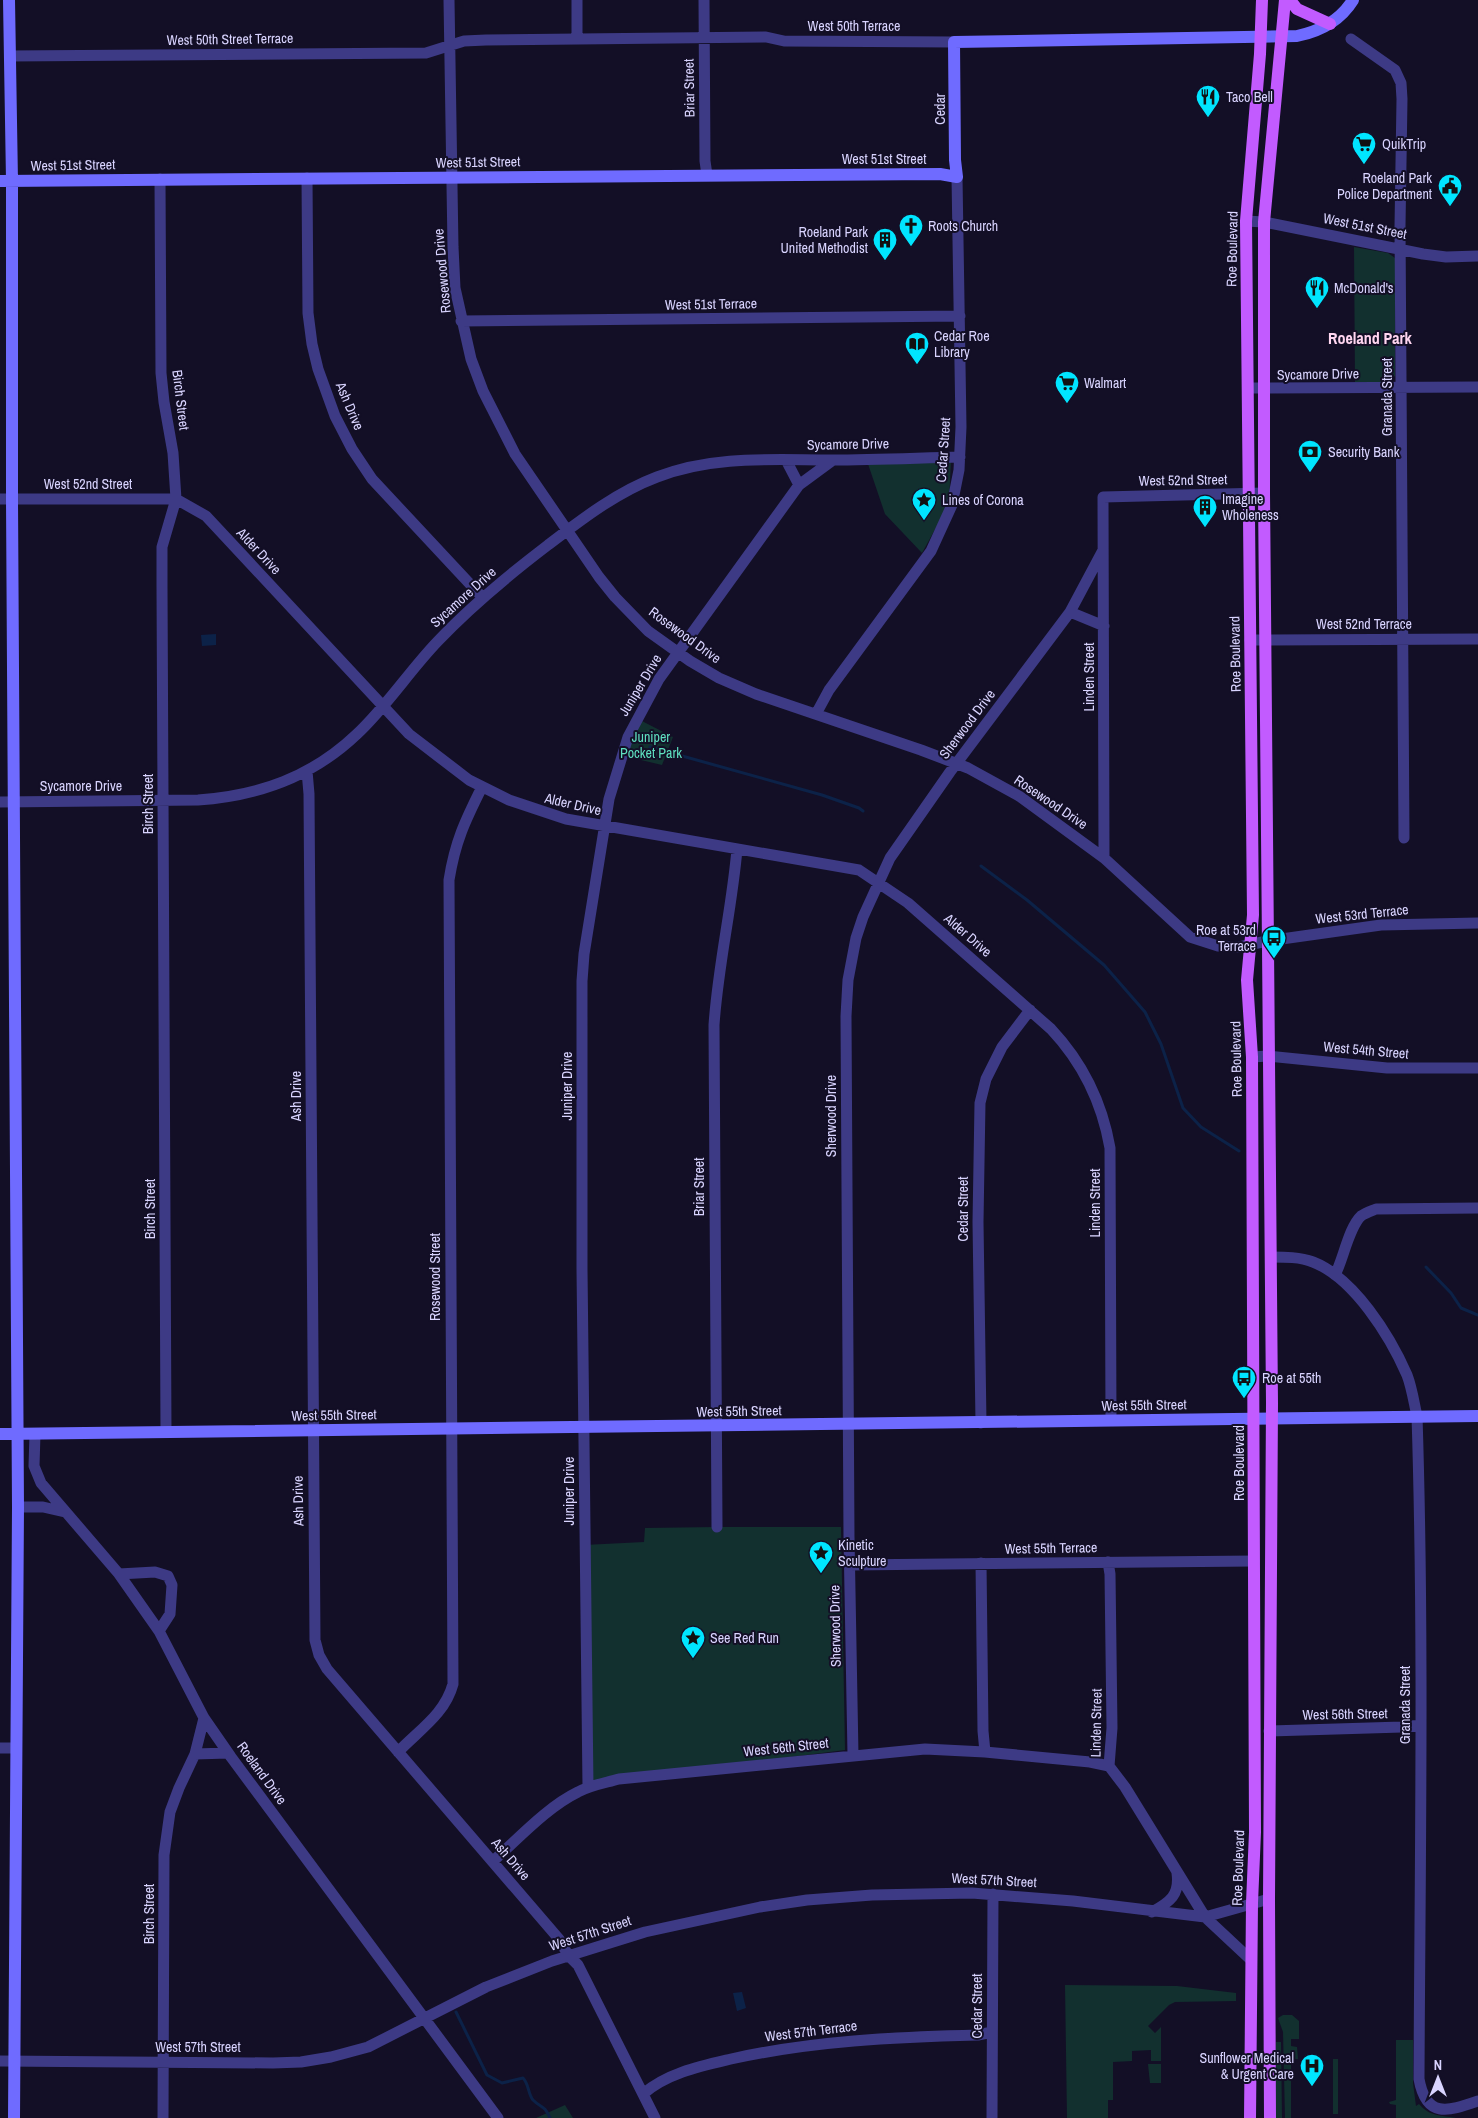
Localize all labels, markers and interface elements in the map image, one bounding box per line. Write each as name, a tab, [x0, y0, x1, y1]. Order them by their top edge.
street label: West 50th Terrace	[808, 17, 900, 35]
street label: West 50th Street Terrace	[167, 29, 293, 49]
street label: Briar Street	[679, 58, 699, 118]
restaurant icon: Taco Bell	[1195, 84, 1221, 118]
place label: Taco Bell	[1226, 88, 1273, 106]
street label: Cedar	[931, 93, 949, 125]
supermarket icon: QuikTrip	[1351, 131, 1377, 165]
place label: QuikTrip	[1382, 135, 1426, 153]
street label: West 51st Street	[842, 150, 926, 168]
street label: West 51st Street	[436, 152, 520, 172]
street label: West 51st Street	[31, 155, 115, 175]
place label: Roeland Park Police Department	[1337, 169, 1432, 203]
public building icon: Roeland Park Police Department	[1437, 173, 1463, 207]
street label: West 51st Street	[1322, 209, 1408, 243]
street label: Roe Boulevard	[1222, 211, 1242, 287]
church icon: Roots Church	[898, 213, 924, 247]
place label: Roots Church	[928, 217, 998, 235]
place label: Roeland Park United Methodist	[781, 223, 868, 257]
building icon: Roeland Park United Methodist	[872, 227, 898, 261]
street label: Rosewood Drive	[429, 228, 455, 314]
restaurant icon: McDonald's	[1304, 275, 1330, 309]
place label: McDonald's	[1334, 279, 1394, 297]
street label: West 51st Terrace	[665, 294, 757, 314]
place label: Cedar Roe Library	[934, 327, 990, 361]
district label: Roeland Park	[1328, 327, 1413, 349]
library icon: Cedar Roe Library	[904, 331, 930, 365]
street label: Granada Street	[1378, 358, 1396, 436]
street label: Sycamore Drive	[1277, 364, 1359, 384]
street label: Birch Street	[168, 369, 194, 431]
supermarket icon: Walmart	[1054, 370, 1080, 404]
place label: Walmart	[1084, 374, 1126, 392]
street label: Ash Drive	[331, 378, 368, 433]
street label: Cedar Street	[932, 417, 954, 483]
street label: Sycamore Drive	[807, 434, 889, 454]
bank icon: Security Bank	[1297, 439, 1323, 473]
place label: Security Bank	[1328, 443, 1400, 461]
street label: West 52nd Street	[1139, 470, 1227, 490]
street label: West 52nd Street	[44, 475, 132, 493]
place icon: Lines of Corona	[911, 487, 937, 521]
place label: Imagine Wholeness	[1222, 490, 1279, 524]
place label: Lines of Corona	[942, 491, 1024, 509]
building icon: Imagine Wholeness	[1192, 494, 1218, 528]
street label: Alder Drive	[232, 523, 285, 578]
street label: Sycamore Drive	[426, 563, 500, 631]
street label: Rosewood Drive	[645, 603, 725, 667]
street label: West 52nd Terrace	[1316, 615, 1412, 633]
street label: Roe Boulevard	[1225, 616, 1245, 692]
street label: Linden Street	[1080, 643, 1098, 711]
street label: Juniper Drive	[615, 651, 665, 719]
street label: Sherwood Drive	[935, 686, 999, 762]
park label: Juniper Pocket Park	[620, 728, 682, 762]
street label: Rosewood Drive	[1011, 771, 1091, 833]
street label: Birch Street	[139, 774, 157, 834]
street label: Sycamore Drive	[40, 777, 122, 795]
street label: Alder Drive	[542, 789, 603, 819]
street label: West 53rd Terrace	[1315, 900, 1409, 928]
street label: Alder Drive	[940, 909, 996, 961]
place label: Roe at 53rd Terrace	[1196, 921, 1256, 955]
bus stop icon: Roe at 53rd Terrace	[1261, 925, 1287, 959]
street label: Roe Boulevard	[1226, 1021, 1246, 1097]
street label: West 54th Street	[1323, 1037, 1409, 1063]
street label: Juniper Drive	[558, 1052, 576, 1120]
street label: Ash Drive	[287, 1071, 305, 1122]
street label: Sherwood Drive	[822, 1075, 840, 1157]
street label: Briar Street	[690, 1158, 708, 1216]
street label: Linden Street	[1086, 1169, 1104, 1237]
street label: Cedar Street	[954, 1176, 972, 1242]
street label: Birch Street	[141, 1179, 159, 1239]
street label: Rosewood Street	[426, 1233, 444, 1321]
bus stop icon: Roe at 55th	[1231, 1365, 1257, 1399]
place label: Roe at 55th	[1262, 1369, 1321, 1387]
street label: West 55th Street	[1101, 1395, 1187, 1415]
street label: West 55th Street	[696, 1401, 782, 1421]
street label: West 55th Street	[291, 1405, 377, 1425]
street label: Roe Boulevard	[1230, 1425, 1248, 1501]
street label: Juniper Drive	[560, 1457, 578, 1525]
street label: Ash Drive	[289, 1476, 307, 1527]
place label: Kinetic Sculpture	[838, 1536, 887, 1570]
street label: West 55th Terrace	[1004, 1538, 1098, 1558]
place icon: Kinetic Sculpture	[808, 1540, 834, 1574]
street label: Sherwood Drive	[825, 1585, 845, 1667]
place icon: See Red Run	[680, 1625, 706, 1659]
place label: See Red Run	[710, 1629, 779, 1647]
street label: Granada Street	[1396, 1666, 1414, 1744]
street label: Linden Street	[1086, 1688, 1106, 1758]
street label: West 56th Street	[1302, 1704, 1388, 1724]
street label: West 56th Street	[743, 1734, 829, 1760]
street label: Roeland Drive	[233, 1738, 291, 1808]
street label: Roe Boulevard	[1228, 1830, 1248, 1906]
street label: Ash Drive	[487, 1833, 534, 1884]
street label: West 57th Street	[951, 1869, 1037, 1891]
street label: Birch Street	[140, 1884, 158, 1944]
street label: West 57th Street	[547, 1911, 633, 1955]
street label: Cedar Street	[968, 1973, 986, 2039]
street label: West 57th Terrace	[764, 2016, 858, 2046]
street label: West 57th Street	[155, 2038, 241, 2056]
place label: Sunflower Medical & Urgent Care	[1200, 2049, 1294, 2083]
hospital icon: Sunflower Medical & Urgent Care	[1299, 2053, 1325, 2087]
north arrow	[1413, 2053, 1463, 2103]
text: N	[1434, 2056, 1442, 2074]

